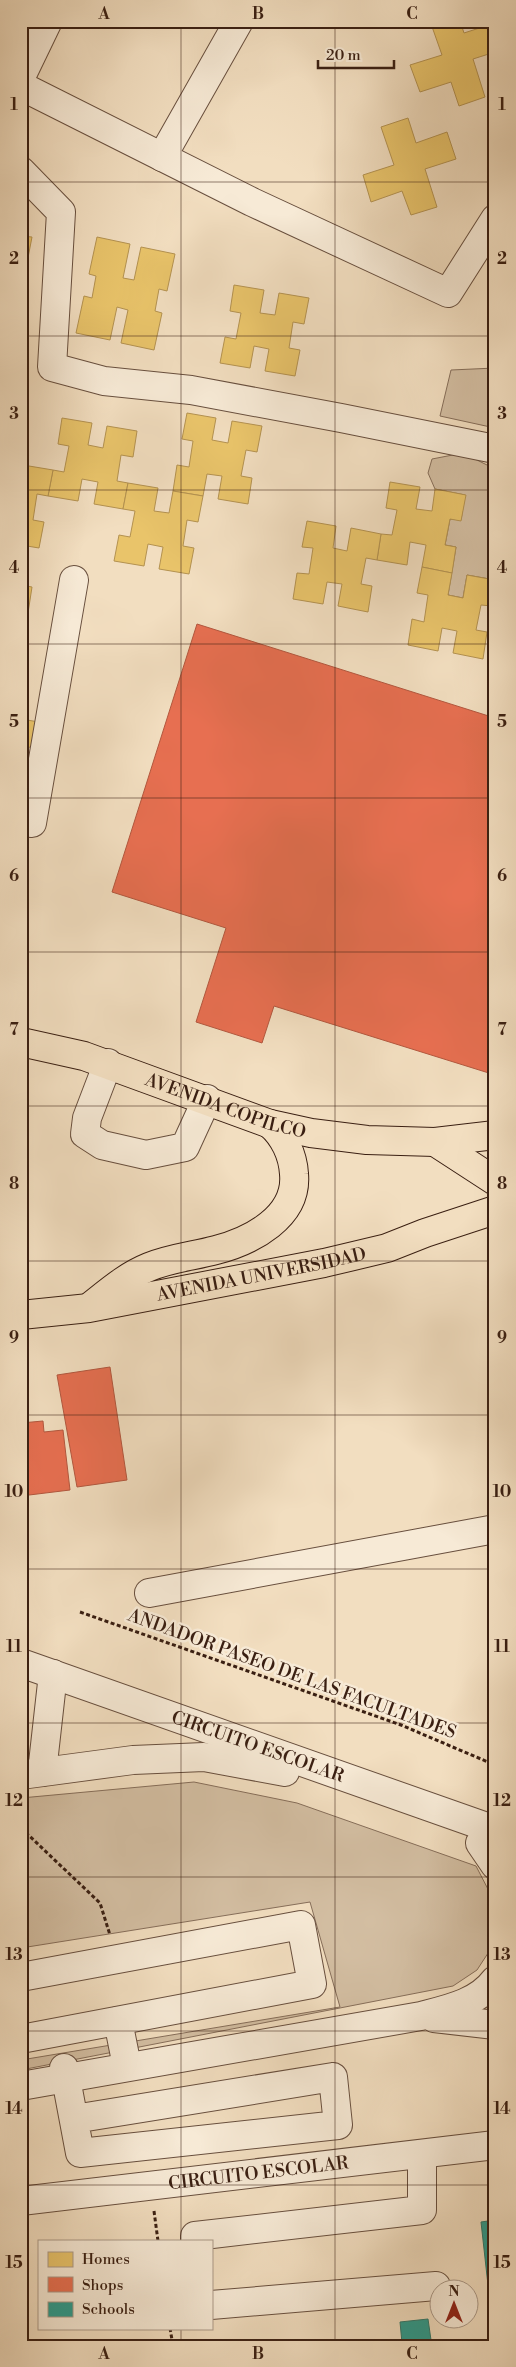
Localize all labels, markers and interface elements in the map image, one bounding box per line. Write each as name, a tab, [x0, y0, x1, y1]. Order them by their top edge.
text: A	[97, 4, 110, 24]
text: B	[252, 4, 264, 24]
text: C	[406, 4, 418, 24]
scale bar	[318, 38, 395, 70]
text: 20 m	[326, 46, 361, 65]
text: 1	[10, 95, 18, 115]
text: 1	[498, 95, 506, 115]
text: 2	[9, 249, 19, 269]
text: 2	[497, 249, 507, 269]
text: 3	[9, 404, 19, 424]
text: 3	[497, 404, 507, 424]
text: 4	[9, 558, 20, 578]
text: 4	[497, 558, 508, 578]
text: 5	[9, 712, 19, 732]
text: 5	[497, 712, 507, 732]
text: 6	[9, 866, 19, 886]
text: 6	[497, 866, 507, 886]
text: 7	[9, 1020, 19, 1040]
text: 7	[497, 1020, 507, 1040]
street label: AVENIDA COPILCO	[141, 1068, 308, 1143]
text: 8	[9, 1174, 19, 1194]
text: 8	[497, 1174, 507, 1194]
street label: AVENIDA UNIVERSIDAD	[154, 1242, 368, 1306]
text: 9	[9, 1328, 19, 1348]
text: 9	[497, 1328, 507, 1348]
text: 10	[5, 1482, 23, 1502]
text: 10	[493, 1482, 511, 1502]
street label: ANDADOR PASEO DE LAS FACULTADES	[124, 1603, 459, 1744]
text: 11	[6, 1637, 22, 1657]
text: 11	[494, 1637, 510, 1657]
street label: CIRCUITO ESCOLAR	[168, 1705, 347, 1788]
text: 12	[5, 1791, 23, 1811]
text: 12	[493, 1791, 511, 1811]
text: 13	[5, 1945, 23, 1965]
text: 13	[493, 1945, 511, 1965]
text: 14	[5, 2099, 23, 2119]
text: 14	[493, 2099, 511, 2119]
street label: CIRCUITO ESCOLAR	[167, 2151, 350, 2195]
legend	[38, 2240, 212, 2330]
text: Homes	[82, 2250, 130, 2269]
text: 15	[5, 2253, 23, 2273]
text: 15	[493, 2253, 511, 2273]
text: Shops	[82, 2276, 123, 2295]
north arrow	[428, 2280, 478, 2330]
text: N	[448, 2283, 460, 2301]
text: Schools	[82, 2300, 135, 2319]
text: A	[97, 2344, 110, 2364]
text: B	[252, 2344, 264, 2364]
text: C	[406, 2344, 418, 2364]

